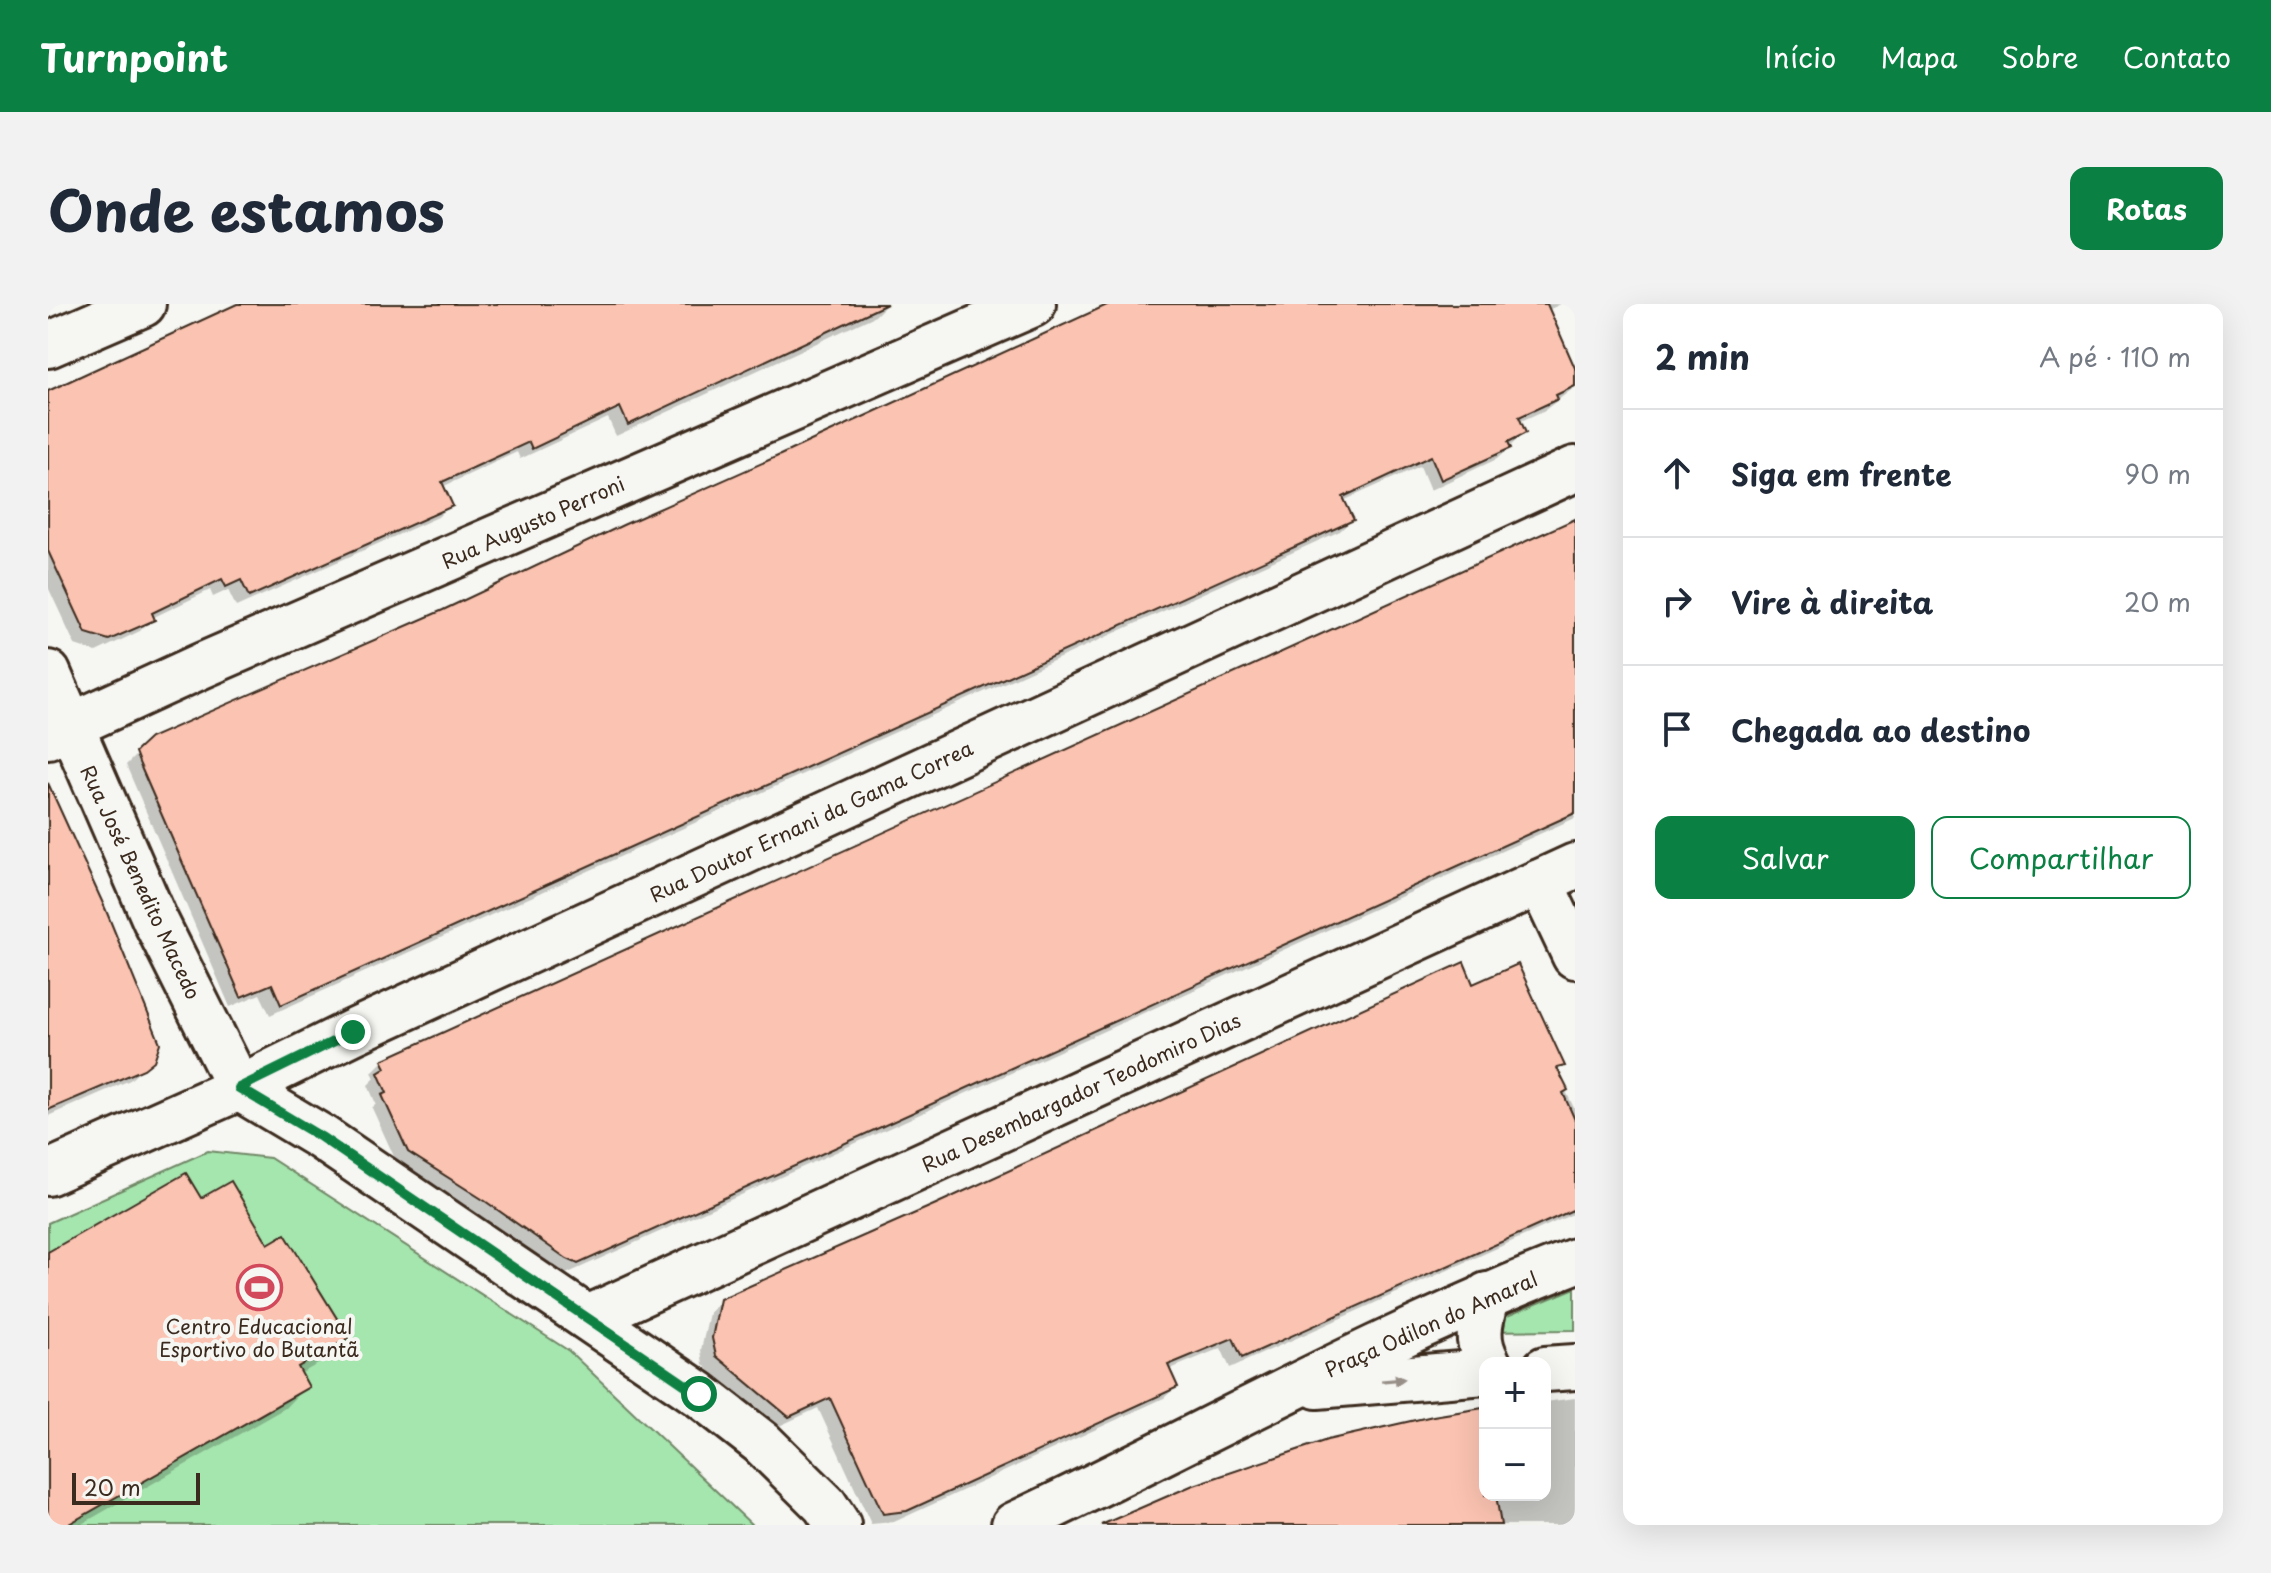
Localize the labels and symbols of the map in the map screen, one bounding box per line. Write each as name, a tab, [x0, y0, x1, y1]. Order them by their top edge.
street label: Rua Augusto Perroni	[437, 468, 629, 576]
street label: Rua Doutor Ernani da Gama Correa	[644, 733, 978, 909]
street label: Rua José Benedito Macedo	[73, 760, 209, 1004]
street label: Rua Desembargador Teodomiro Dias	[917, 1005, 1245, 1179]
route end	[335, 1014, 371, 1050]
sports icon: Centro Educacional Esportivo do Butantã	[235, 1263, 283, 1311]
street label: Praça Odilon do Amaral	[1320, 1263, 1542, 1385]
place label: Centro Educacional Esportivo do Butantã	[159, 1311, 359, 1364]
one-way arrow	[1381, 1373, 1406, 1386]
route start	[681, 1376, 717, 1412]
scale bar	[72, 1469, 200, 1505]

